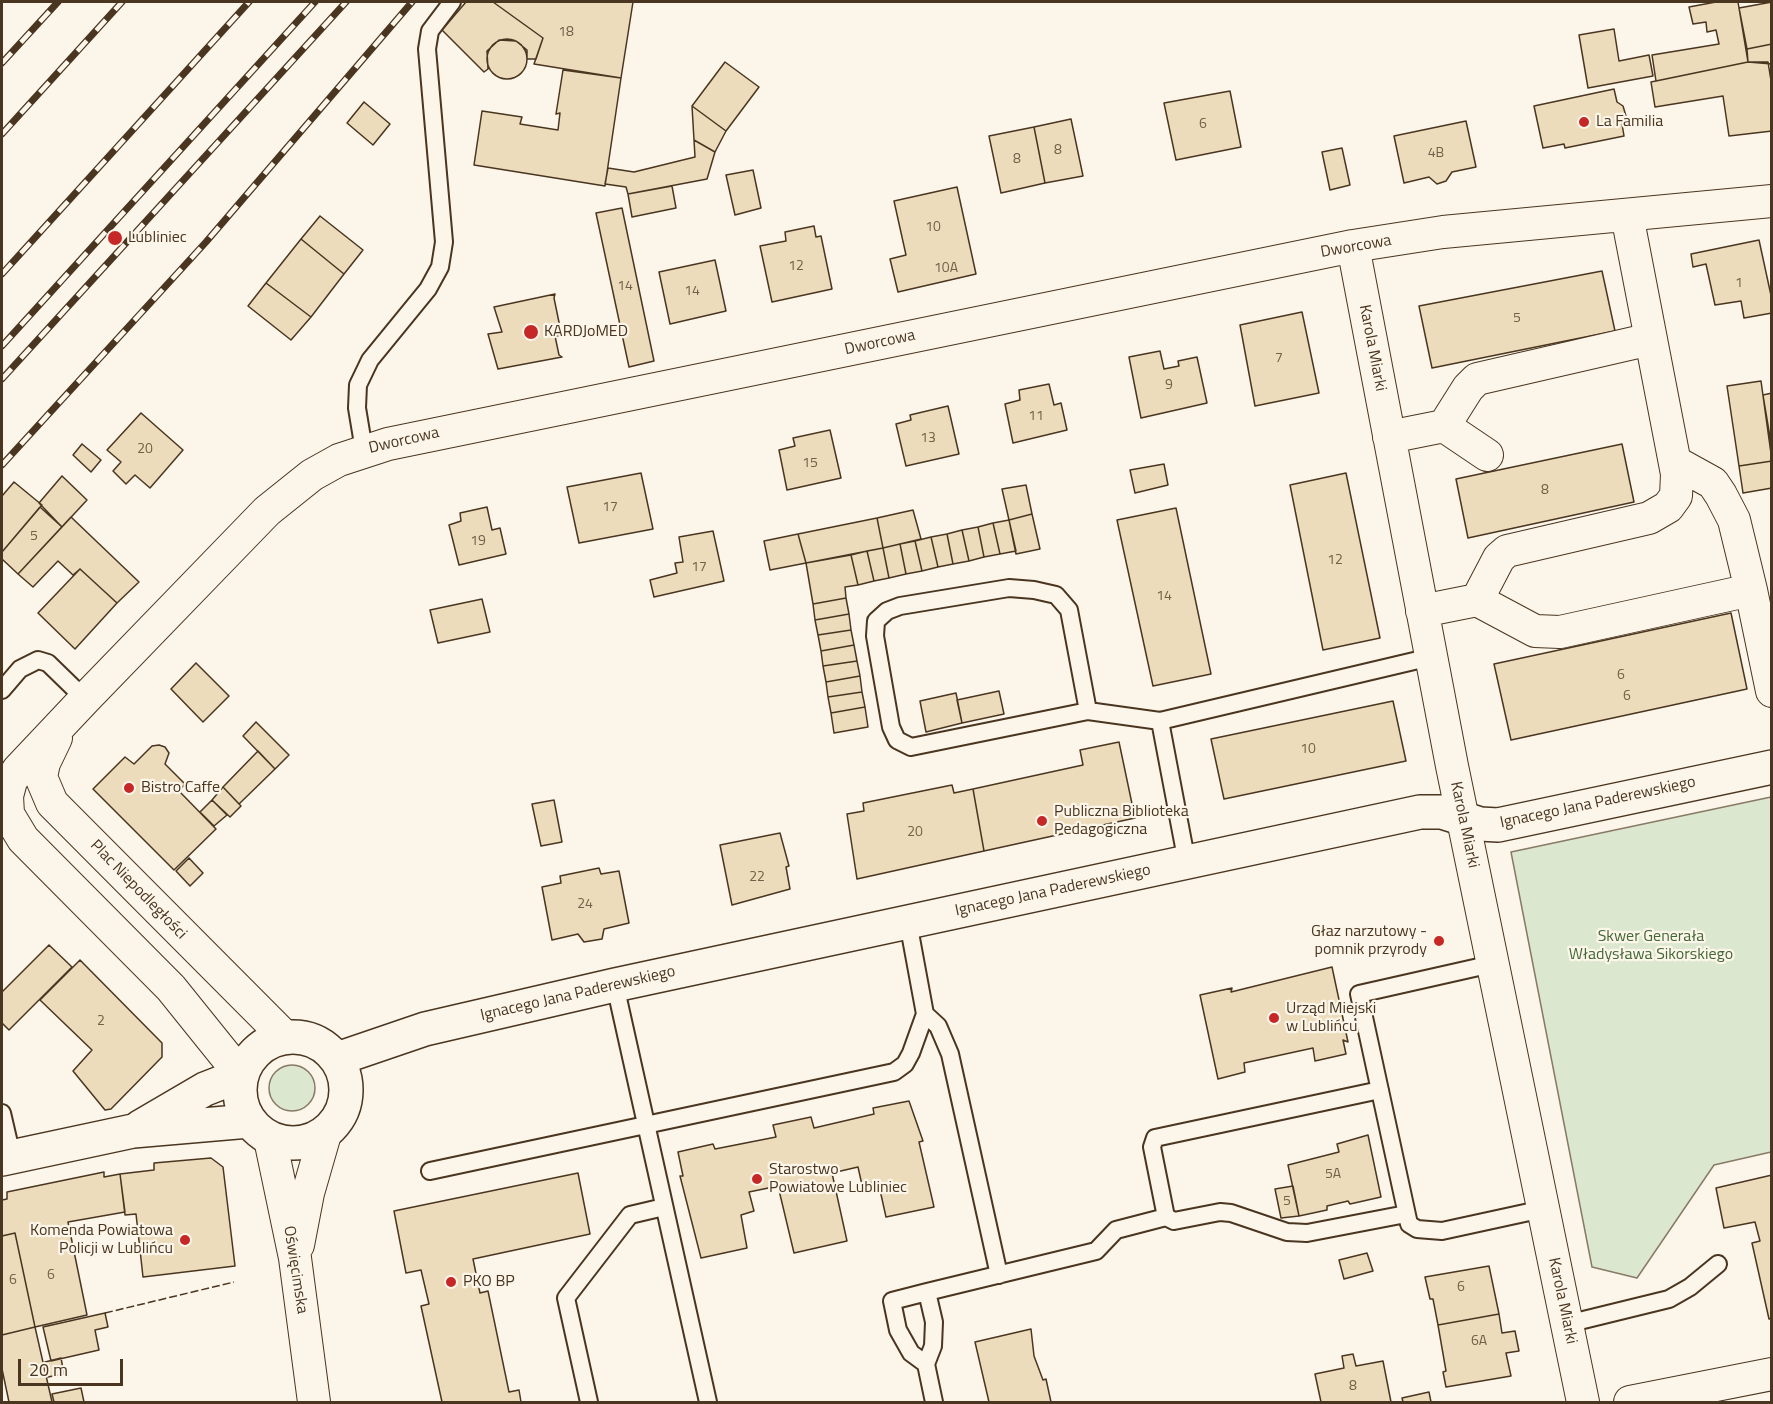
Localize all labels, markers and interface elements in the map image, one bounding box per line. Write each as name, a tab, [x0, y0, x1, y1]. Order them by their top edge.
house number: 18	[558, 25, 574, 41]
place label: La Familia	[1596, 112, 1663, 132]
marker: La Familia	[1577, 115, 1591, 129]
house number: 6	[1199, 117, 1207, 133]
house number: 8	[1054, 143, 1062, 159]
house number: 4B	[1428, 146, 1444, 162]
house number: 8	[1013, 152, 1021, 168]
house number: 10	[925, 220, 941, 236]
place label: Lubliniec	[128, 228, 187, 248]
marker: Lubliniec	[106, 229, 124, 247]
street label: Dworcowa	[1319, 231, 1393, 263]
house number: 12	[788, 259, 804, 275]
house number: 10A	[934, 261, 958, 277]
house number: 1	[1735, 276, 1743, 292]
house number: 14	[617, 279, 633, 295]
house number: 14	[684, 284, 700, 300]
street label: Karola Miarki	[1354, 303, 1390, 393]
house number: 5	[1513, 311, 1521, 327]
place label: KARDJoMED	[544, 322, 628, 342]
marker: KARDJoMED	[522, 323, 540, 341]
street label: Dworcowa	[843, 326, 917, 360]
house number: 7	[1275, 351, 1283, 367]
house number: 9	[1165, 378, 1173, 394]
house number: 11	[1028, 409, 1044, 425]
street label: Dworcowa	[367, 424, 441, 458]
house number: 13	[920, 431, 936, 447]
house number: 20	[137, 442, 153, 458]
house number: 15	[802, 456, 818, 472]
house number: 8	[1541, 483, 1549, 499]
house number: 17	[602, 500, 618, 516]
house number: 5	[30, 529, 38, 545]
house number: 19	[470, 534, 486, 550]
house number: 12	[1327, 553, 1343, 569]
house number: 17	[691, 560, 707, 576]
house number: 14	[1156, 589, 1172, 605]
house number: 6	[1617, 668, 1625, 684]
house number: 6	[1623, 689, 1631, 705]
house number: 10	[1300, 742, 1316, 758]
street label: Ignacego Jana Paderewskiego	[1499, 773, 1697, 833]
place label: Bistro Caffe	[141, 778, 220, 798]
street label: Karola Miarki	[1445, 780, 1483, 870]
marker: Bistro Caffe	[122, 781, 136, 795]
place label: Publiczna Biblioteka Pedagogiczna	[1054, 802, 1189, 840]
marker: Publiczna Biblioteka Pedagogiczna	[1035, 814, 1049, 828]
house number: 20	[907, 825, 923, 841]
street label: Plac Niepodległości	[86, 836, 190, 944]
street label: Ignacego Jana Paderewskiego	[954, 861, 1152, 921]
house number: 22	[749, 870, 765, 886]
house number: 24	[577, 897, 593, 913]
place label: Głaz narzutowy - pomnik przyrody	[1311, 922, 1427, 960]
park label: Skwer Generała Władysława Sikorskiego	[1569, 927, 1733, 965]
marker: Głaz narzutowy - pomnik przyrody	[1432, 934, 1446, 948]
street label: Ignacego Jana Paderewskiego	[479, 962, 677, 1026]
place label: Urząd Miejski w Lublińcu	[1286, 999, 1376, 1037]
marker: Urząd Miejski w Lublińcu	[1267, 1011, 1281, 1025]
house number: 2	[97, 1014, 105, 1030]
place label: Starostwo Powiatowe Lubliniec	[769, 1160, 907, 1198]
house number: 5A	[1325, 1167, 1341, 1183]
marker: Starostwo Powiatowe Lubliniec	[750, 1172, 764, 1186]
house number: 5	[1283, 1194, 1291, 1210]
place label: Komenda Powiatowa Policji w Lublińcu	[30, 1221, 173, 1259]
street label: Oświęcimska	[279, 1225, 311, 1315]
marker: Komenda Powiatowa Policji w Lublińcu	[178, 1233, 192, 1247]
street label: Karola Miarki	[1543, 1256, 1581, 1346]
house number: 6	[47, 1268, 55, 1284]
place label: PKO BP	[463, 1272, 515, 1292]
house number: 6	[9, 1273, 17, 1289]
marker: PKO BP	[444, 1275, 458, 1289]
house number: 6	[1457, 1280, 1465, 1296]
house number: 6A	[1471, 1334, 1487, 1350]
scale bar	[21, 1347, 126, 1385]
text: 20 m	[29, 1356, 68, 1383]
house number: 8	[1349, 1379, 1357, 1395]

